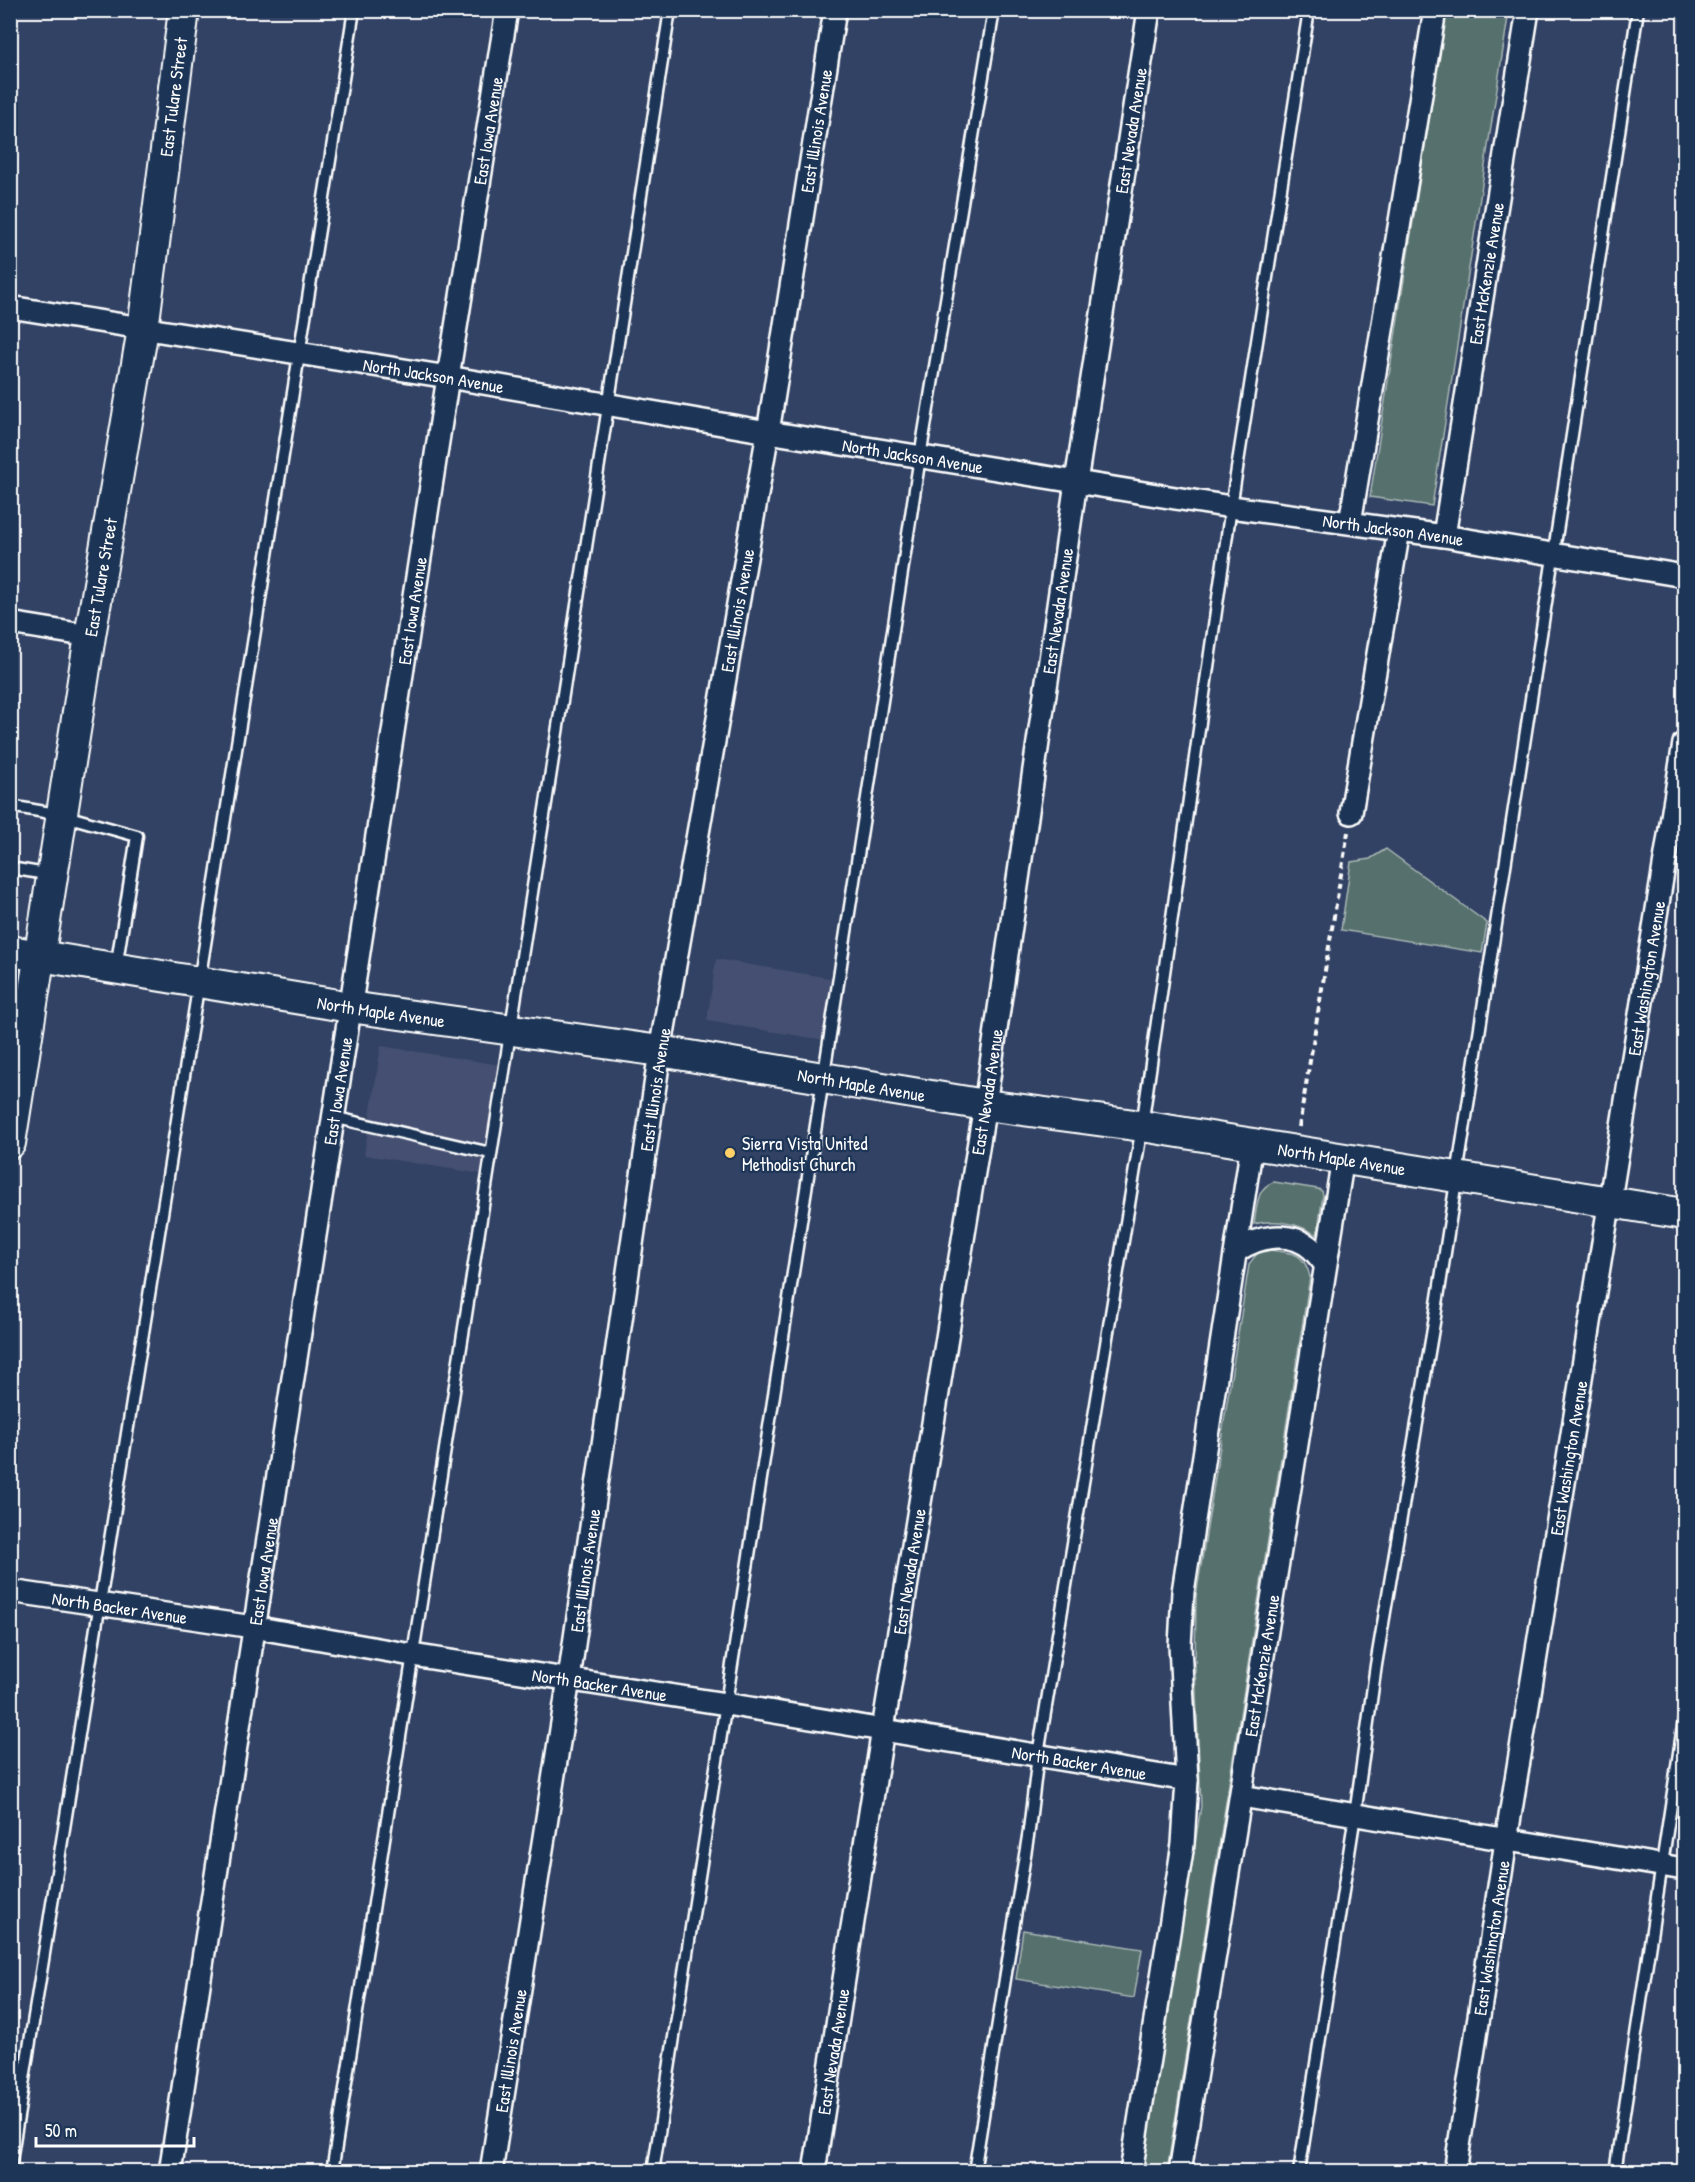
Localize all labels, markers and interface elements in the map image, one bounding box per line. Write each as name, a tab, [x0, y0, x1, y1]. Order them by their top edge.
street label: East Tulare Street	[153, 35, 193, 158]
street label: East Nevada Avenue	[1108, 66, 1152, 195]
street label: East Illinois Avenue	[794, 67, 838, 194]
street label: East Iowa Avenue	[467, 75, 509, 186]
street label: East McKenzie Avenue	[1462, 200, 1510, 346]
street label: North Jackson Avenue	[362, 351, 506, 399]
street label: North Jackson Avenue	[841, 432, 985, 479]
street label: North Jackson Avenue	[1321, 507, 1466, 552]
street label: East Tulare Street	[78, 515, 123, 638]
street label: East Nevada Avenue	[1036, 546, 1079, 676]
street label: East Illinois Avenue	[714, 547, 760, 674]
street label: East Iowa Avenue	[391, 555, 433, 666]
street label: East Washington Avenue	[1621, 899, 1671, 1057]
street label: North Maple Avenue	[315, 989, 447, 1033]
street label: East Illinois Avenue	[633, 1026, 676, 1153]
street label: East Nevada Avenue	[965, 1027, 1008, 1157]
street label: East Iowa Avenue	[317, 1035, 358, 1147]
street label: North Maple Avenue	[796, 1062, 927, 1107]
place label: Sierra Vista United Methodist Church	[742, 1131, 867, 1177]
street label: North Maple Avenue	[1276, 1136, 1408, 1181]
marker: Sierra Vista United Methodist Church	[723, 1146, 737, 1160]
street label: East Washington Avenue	[1543, 1379, 1593, 1537]
street label: East Illinois Avenue	[563, 1507, 606, 1634]
street label: East Nevada Avenue	[886, 1507, 931, 1636]
street label: East Iowa Avenue	[242, 1515, 284, 1627]
street label: North Backer Avenue	[51, 1585, 189, 1630]
street label: East McKenzie Avenue	[1238, 1593, 1285, 1738]
street label: North Backer Avenue	[530, 1661, 669, 1707]
street label: North Backer Avenue	[1010, 1739, 1149, 1786]
street label: East Washington Avenue	[1467, 1858, 1515, 2017]
street label: East Illinois Avenue	[488, 1987, 532, 2114]
street label: East Nevada Avenue	[811, 1987, 855, 2116]
scale bar	[36, 2110, 194, 2148]
text: 50 m	[45, 2118, 77, 2143]

